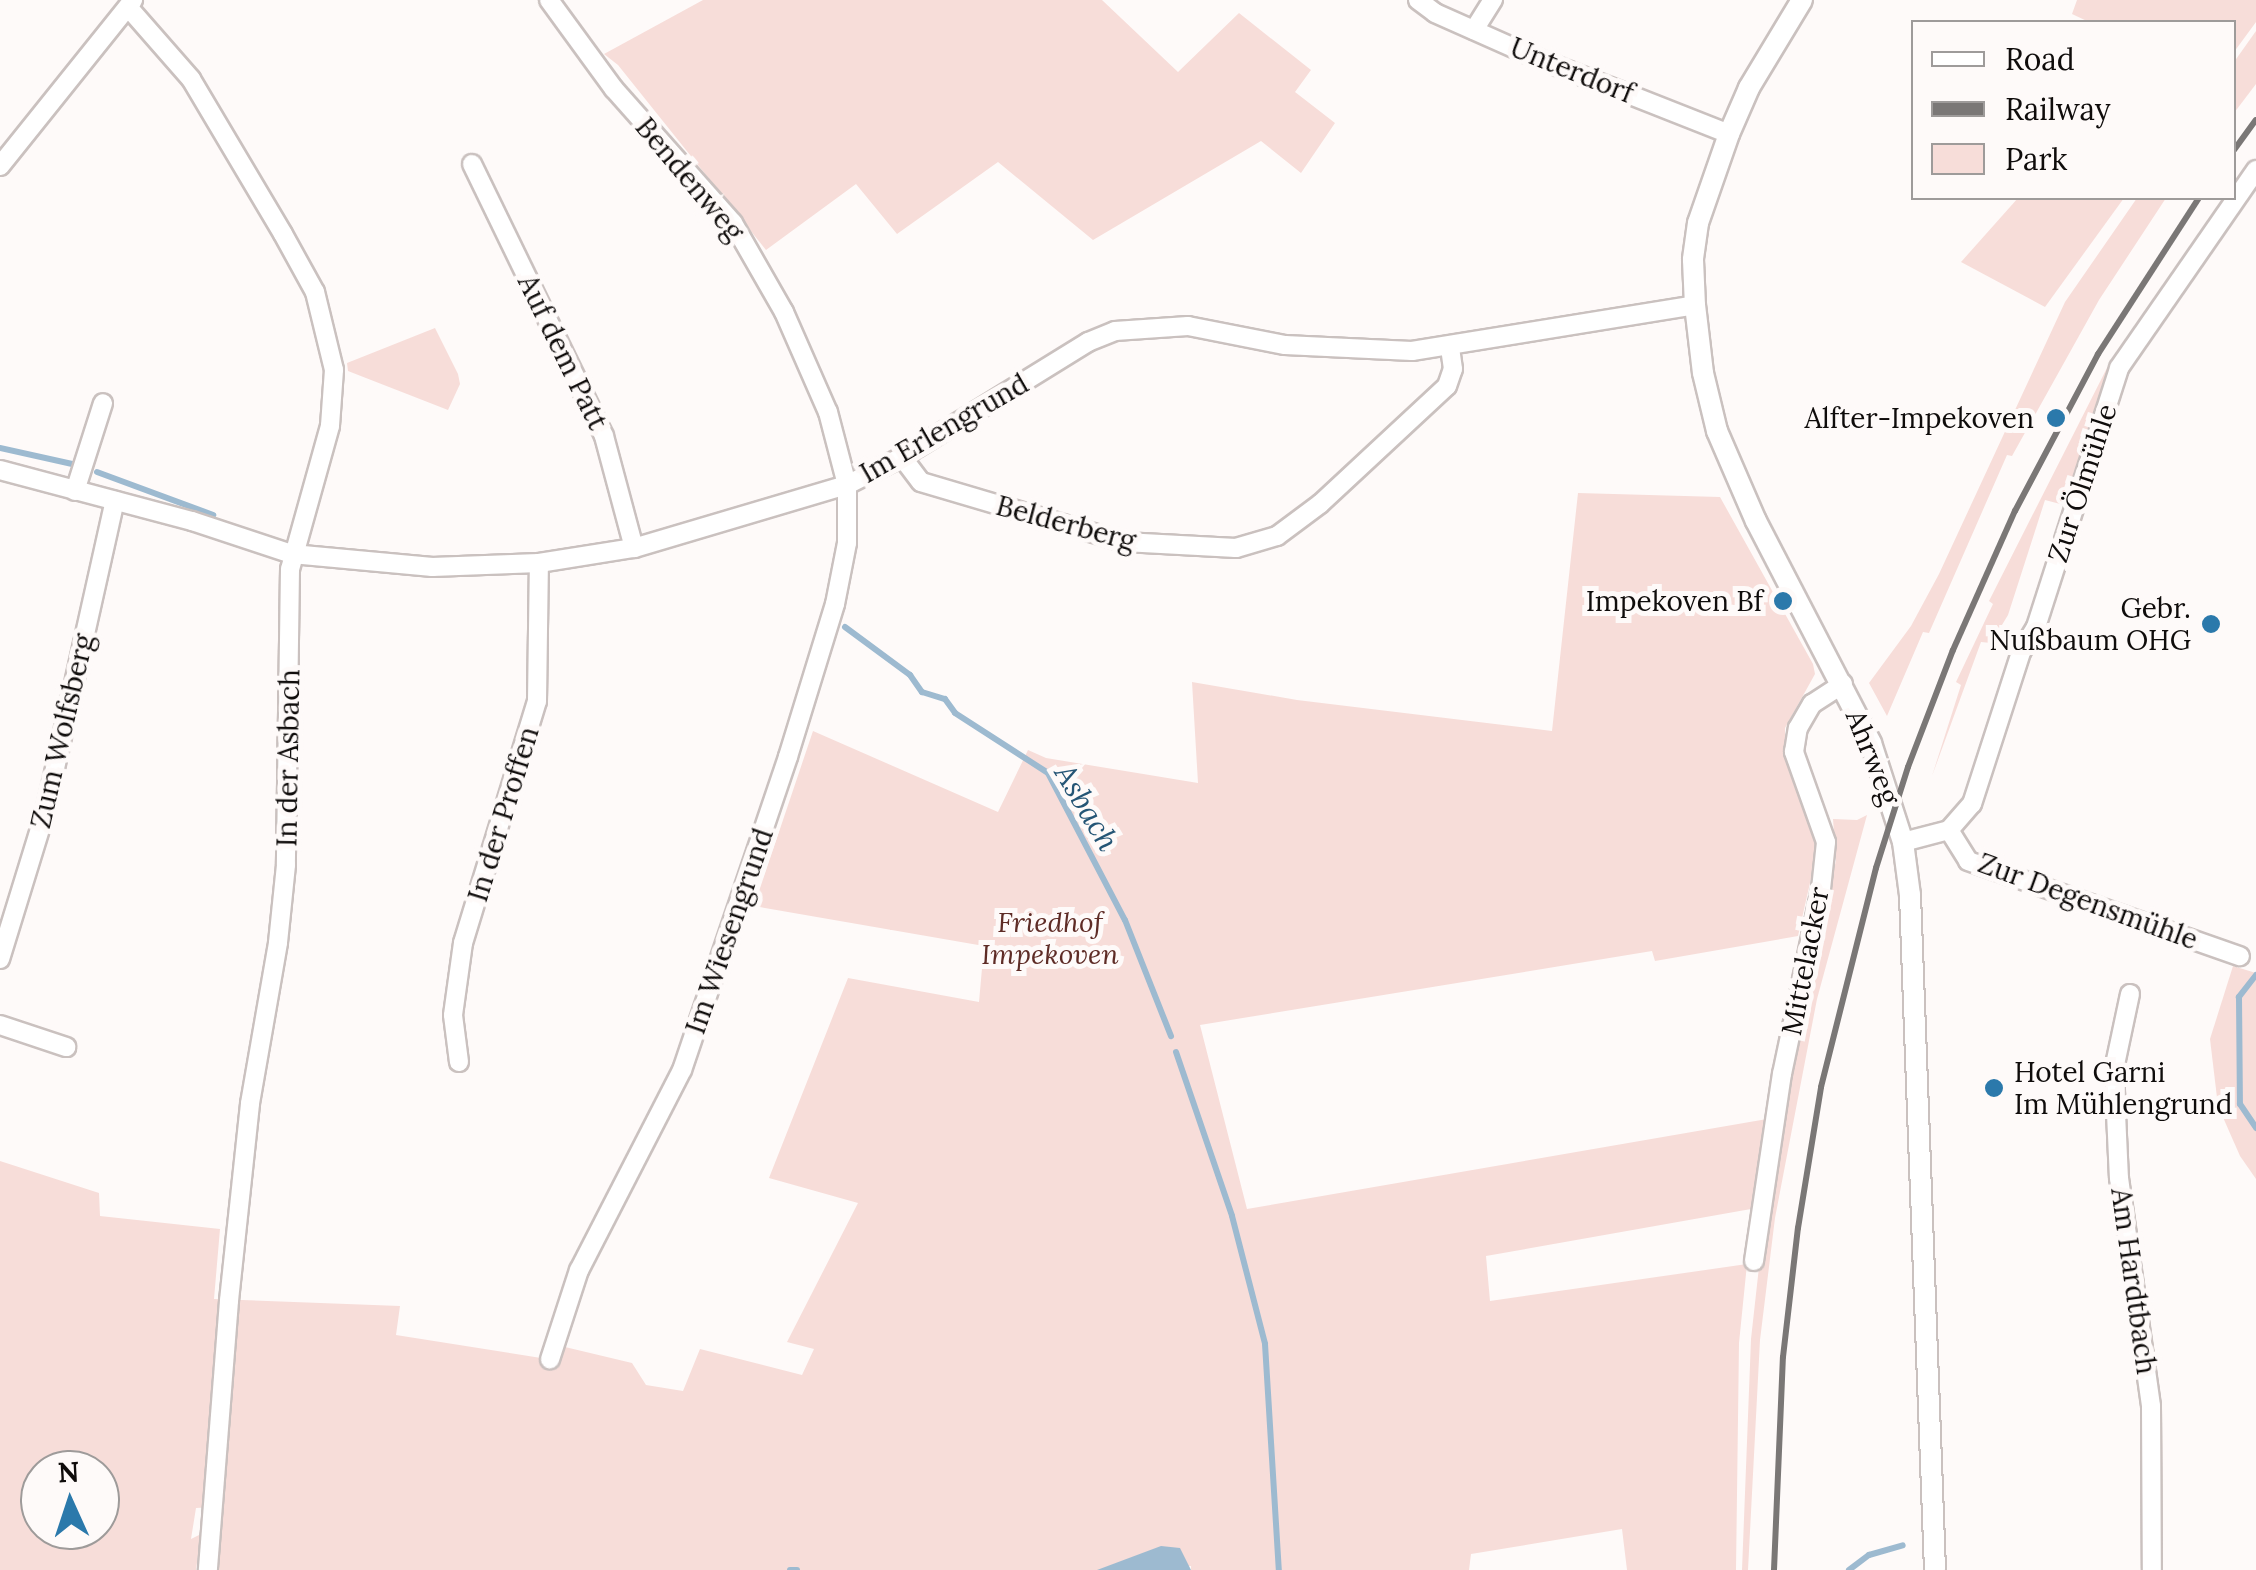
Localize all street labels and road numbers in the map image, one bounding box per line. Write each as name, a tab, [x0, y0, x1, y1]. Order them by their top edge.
street label: Unterdorf	[1505, 30, 1639, 110]
street label: Bendenweg	[629, 110, 751, 248]
street label: Auf dem Patt	[511, 269, 615, 435]
street label: Im Erlengrund	[854, 366, 1034, 490]
street label: Zur Ölmühle	[2041, 400, 2123, 566]
street label: Belderberg	[993, 488, 1139, 558]
street label: Zum Wolfsberg	[23, 631, 101, 831]
street label: In der Asbach	[270, 669, 306, 847]
street label: Ahrweg	[1839, 705, 1907, 809]
street label: In der Proffen	[460, 722, 546, 906]
street label: Im Wiesengrund	[678, 824, 780, 1038]
street label: Zur Degensmühle	[1974, 846, 2202, 956]
street label: Mittelacker	[1774, 884, 1836, 1038]
street label: Am Hardtbach	[2104, 1186, 2164, 1376]

